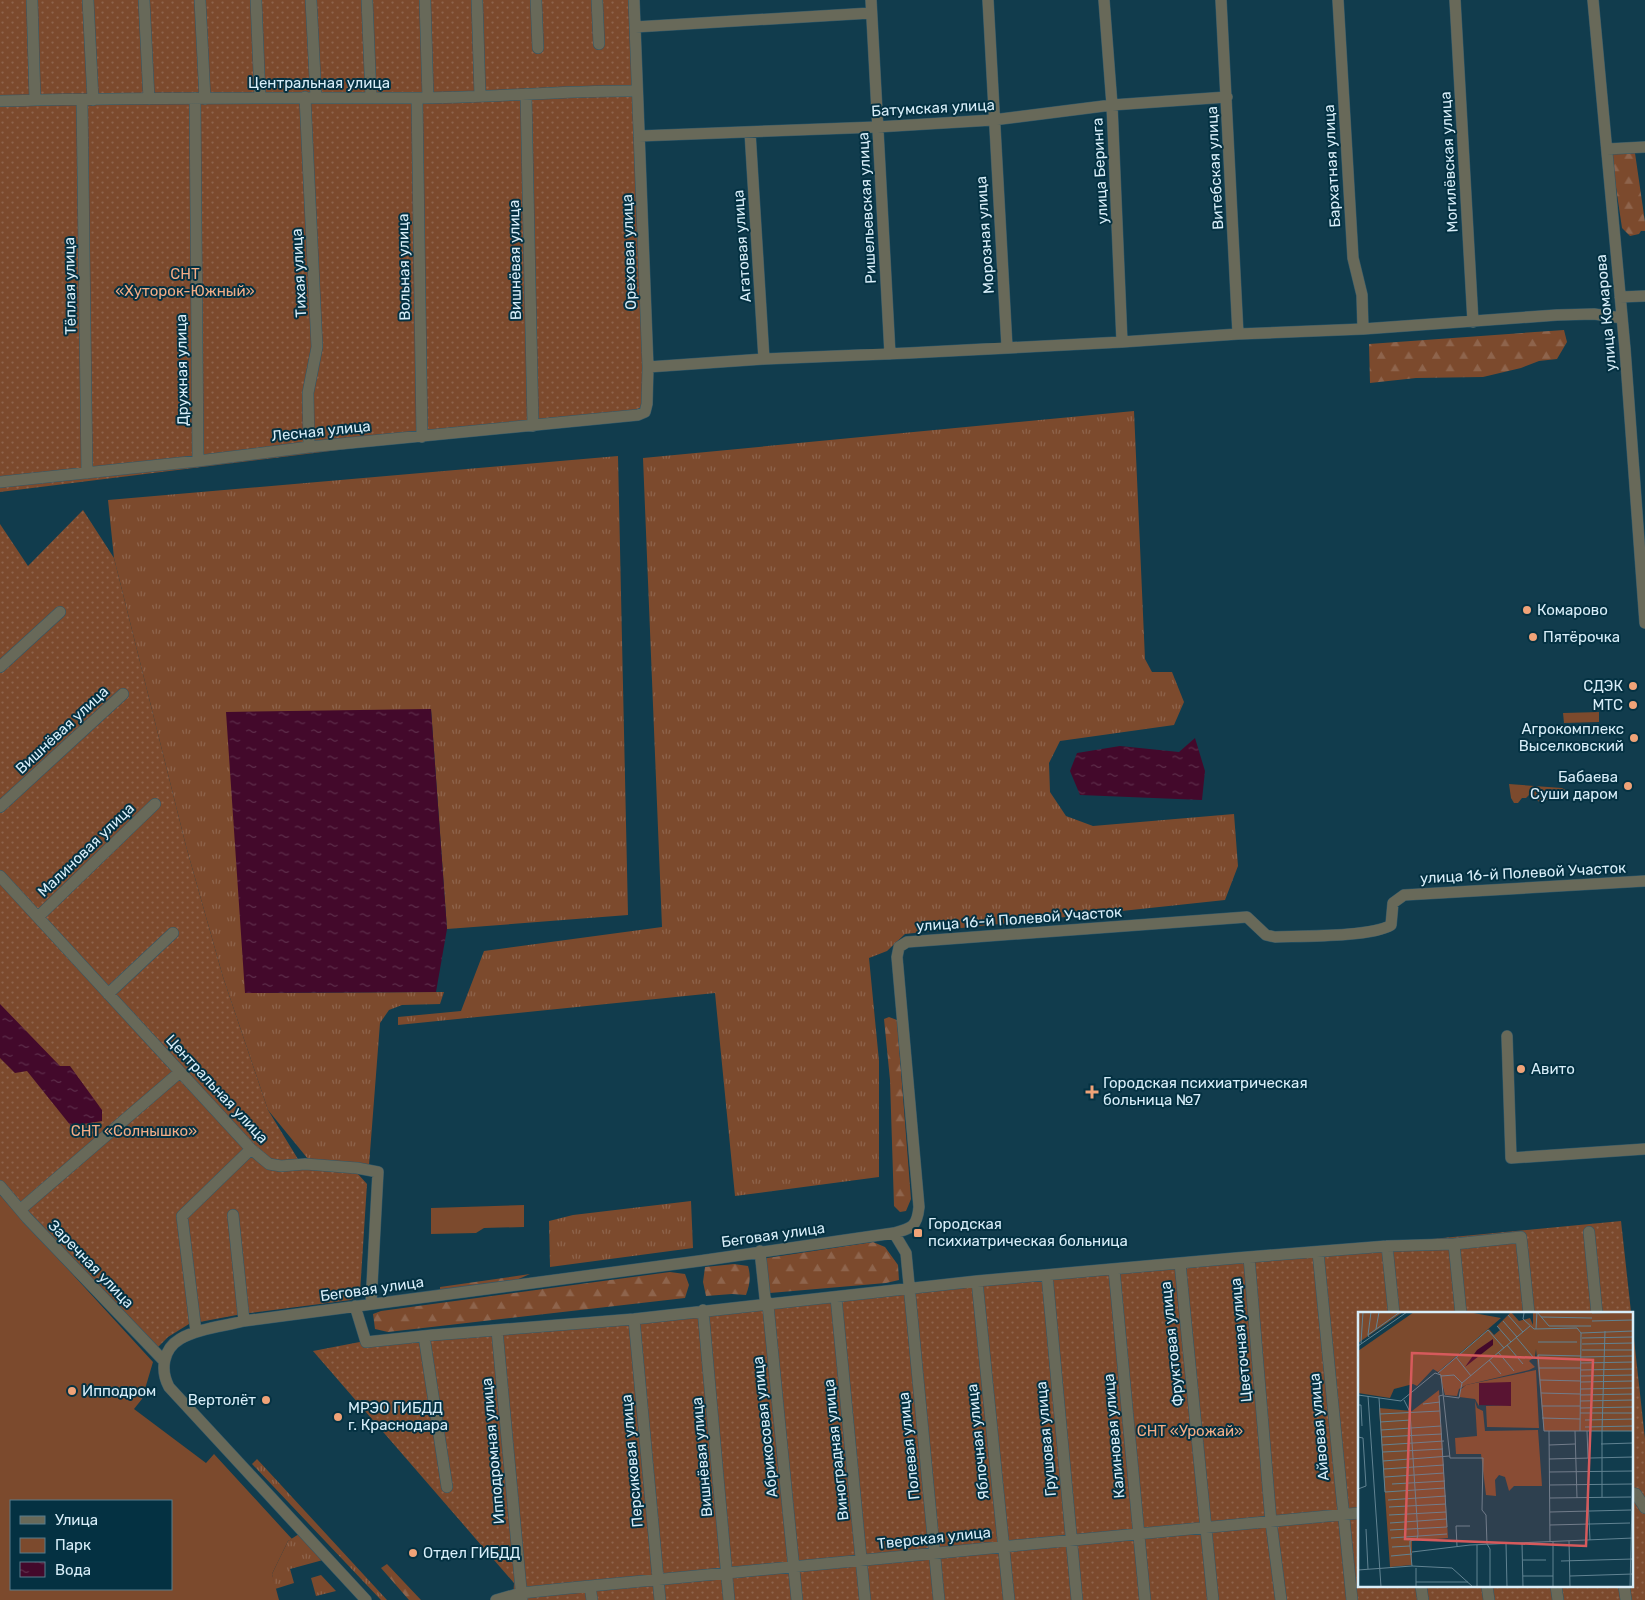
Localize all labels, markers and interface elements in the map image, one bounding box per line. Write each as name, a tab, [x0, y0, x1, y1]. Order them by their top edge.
street label: Центральная улица	[248, 74, 390, 92]
street label: Могилёвская улица	[1436, 91, 1462, 233]
street label: Батумская улица	[871, 96, 995, 120]
street label: Бархатная улица	[1320, 104, 1344, 228]
street label: Витебская улица	[1203, 106, 1227, 230]
street label: улица Беринга	[1088, 117, 1112, 225]
street label: Ришельевская улица	[854, 132, 880, 284]
street label: Морозная улица	[972, 175, 998, 295]
street label: Агатовая улица	[729, 189, 755, 303]
street label: Ореховая улица	[618, 194, 640, 310]
street label: Вишнёвая улица	[505, 200, 525, 320]
street label: Вольная улица	[394, 213, 414, 321]
street label: Тихая улица	[288, 228, 310, 318]
street label: Тёплая улица	[60, 237, 80, 335]
street label: улица Комарова	[1592, 254, 1620, 372]
park label: СНТ «Хуторок-Южный»	[115, 265, 255, 300]
street label: Дружная улица	[172, 314, 192, 426]
street label: Лесная улица	[270, 417, 372, 445]
place label: Комарово	[1537, 601, 1608, 619]
marker: Комарово	[1521, 604, 1533, 616]
place label: Пятёрочка	[1543, 628, 1620, 646]
marker: Пятёрочка	[1527, 631, 1539, 643]
place label: СДЭК	[1583, 677, 1623, 695]
marker: СДЭК	[1627, 680, 1639, 692]
street label: Вишнёвая улица	[12, 682, 112, 778]
place label: МТС	[1592, 696, 1623, 714]
marker: МТС	[1627, 699, 1639, 711]
place label: Агрокомплекс Выселковский	[1519, 720, 1624, 755]
marker: Агрокомплекс Выселковский	[1628, 732, 1640, 744]
place label: Бабаева Суши даром	[1530, 768, 1618, 803]
marker: Бабаева Суши даром	[1622, 780, 1634, 792]
street label: Малиновая улица	[34, 799, 138, 901]
street label: улица 16-й Полевой Участок	[1419, 859, 1627, 887]
street label: улица 16-й Полевой Участок	[915, 903, 1123, 935]
street label: Центральная улица	[162, 1031, 272, 1147]
place label: Авито	[1531, 1060, 1575, 1078]
marker: Авито	[1515, 1063, 1527, 1075]
place label: Городская психиатрическая больница №7	[1103, 1074, 1308, 1109]
marker: Городская психиатрическая больница №7	[1085, 1085, 1099, 1099]
park label: СНТ «Солнышко»	[71, 1122, 197, 1140]
place label: Городская психиатрическая больница	[928, 1215, 1128, 1250]
street label: Заречная улица	[44, 1216, 138, 1312]
street label: Беговая улица	[720, 1219, 826, 1251]
marker: Городская психиатрическая больница	[912, 1227, 924, 1239]
street label: Беговая улица	[319, 1273, 425, 1305]
street label: Цветочная улица	[1227, 1277, 1255, 1403]
street label: Фруктовая улица	[1156, 1281, 1188, 1407]
inset map	[1358, 1312, 1632, 1588]
street label: Абрикосовая улица	[749, 1356, 781, 1498]
street label: Айвовая улица	[1305, 1372, 1333, 1482]
street label: Калиновая улица	[1100, 1373, 1128, 1499]
street label: Ипподромная улица	[478, 1377, 508, 1525]
street label: Виноградная улица	[820, 1378, 852, 1522]
street label: Грушовая улица	[1032, 1381, 1060, 1497]
place label: Ипподром	[82, 1382, 156, 1400]
street label: Яблочная улица	[963, 1383, 993, 1501]
marker: Ипподром	[66, 1385, 78, 1397]
place label: Вертолёт	[188, 1391, 256, 1409]
street label: Полевая улица	[894, 1391, 924, 1501]
marker: Вертолёт	[260, 1394, 272, 1406]
street label: Персиковая улица	[617, 1394, 647, 1528]
street label: Вишнёвая улица	[688, 1396, 716, 1518]
place label: МРЭО ГИБДД г. Краснодара	[348, 1399, 448, 1434]
marker: МРЭО ГИБДД г. Краснодара	[332, 1411, 344, 1423]
park label: СНТ «Урожай»	[1137, 1422, 1243, 1440]
legend	[10, 1500, 172, 1590]
text: Улица	[55, 1511, 98, 1529]
street label: Тверская улица	[876, 1523, 992, 1553]
text: Парк	[55, 1536, 91, 1554]
place label: Отдел ГИБДД	[423, 1544, 521, 1562]
marker: Отдел ГИБДД	[407, 1547, 419, 1559]
text: Вода	[55, 1561, 91, 1579]

